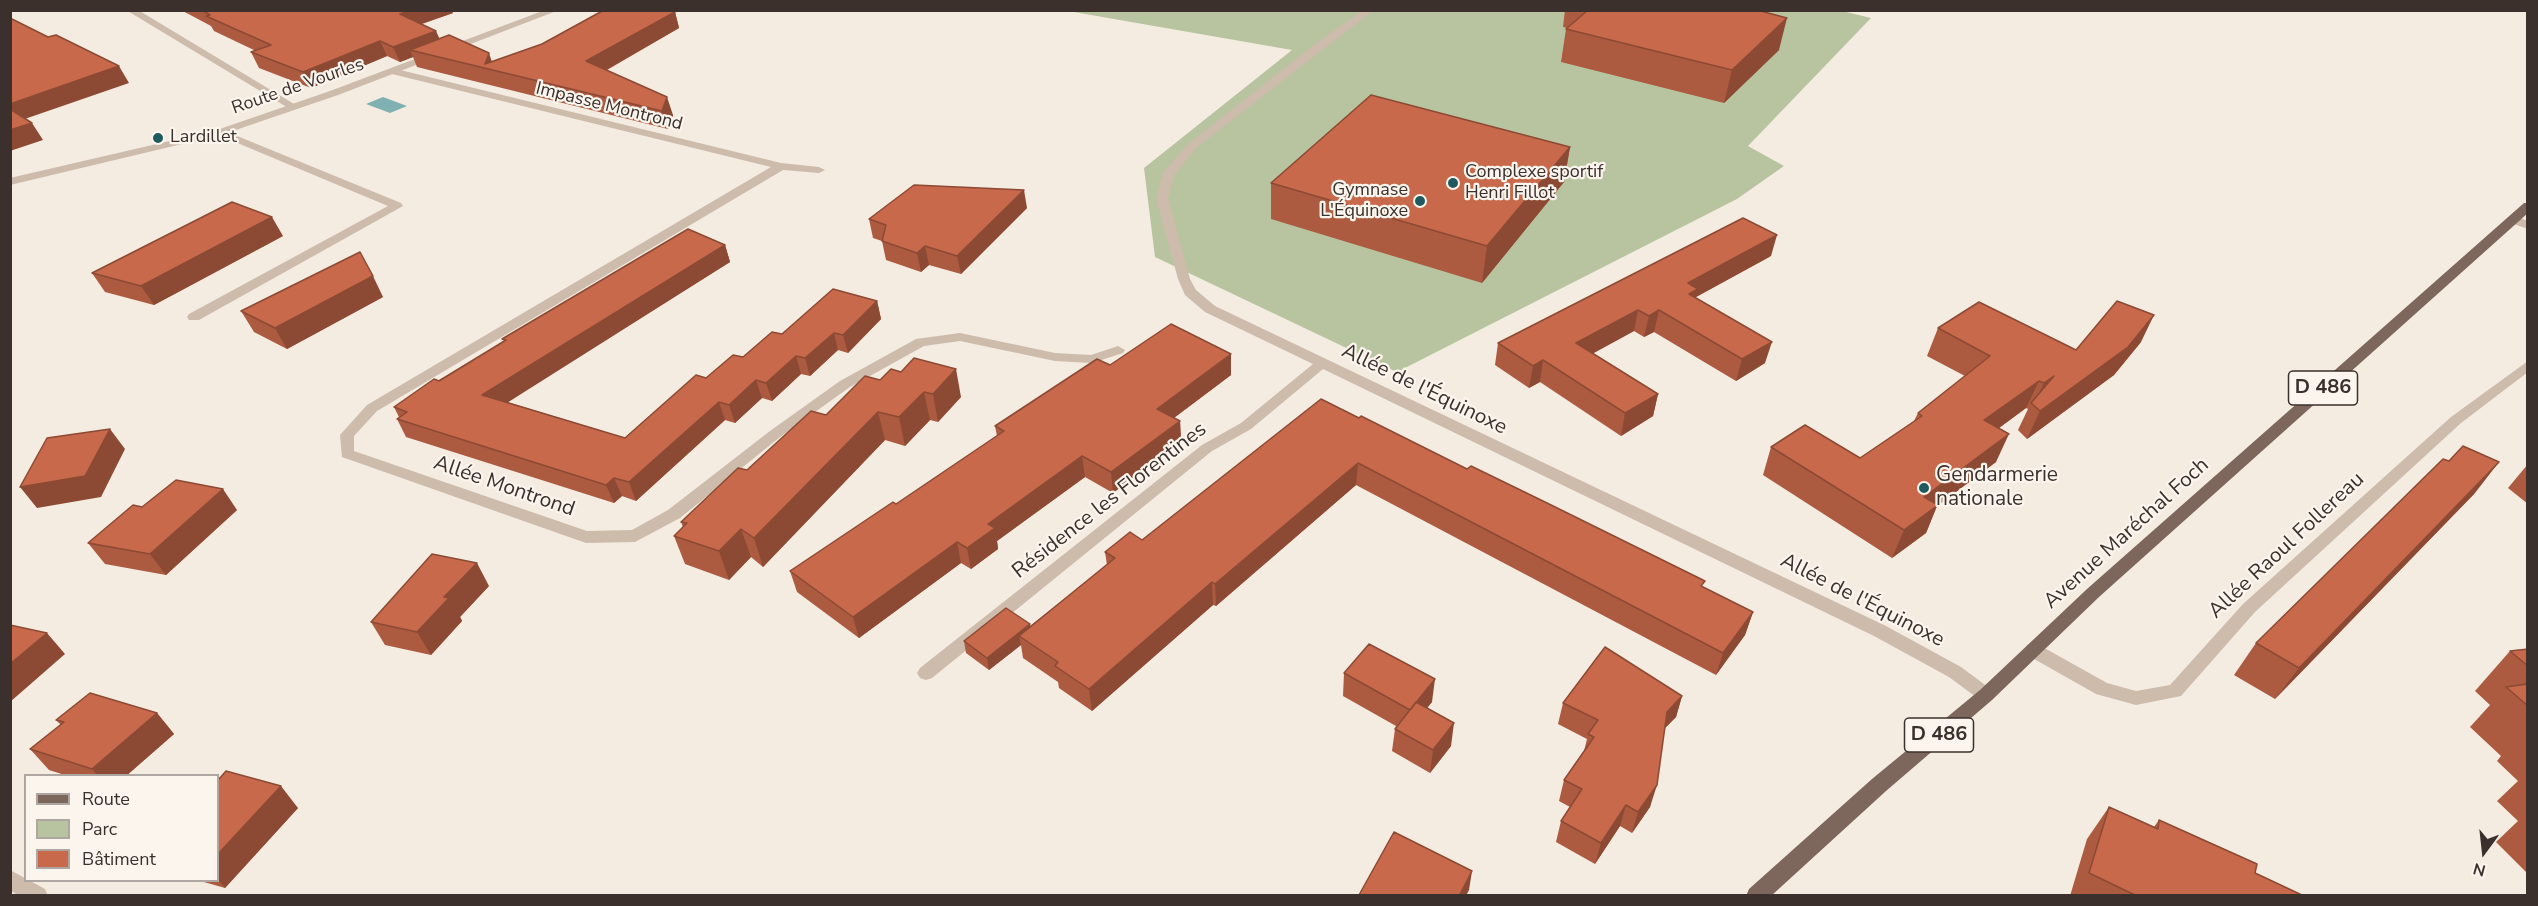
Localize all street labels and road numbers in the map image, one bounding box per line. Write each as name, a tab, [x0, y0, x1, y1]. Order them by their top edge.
street label: Route de Vourles	[229, 54, 367, 120]
street label: Impasse Montrond	[533, 78, 685, 136]
street label: Allée de l'Équinoxe	[1337, 339, 1511, 441]
road number: D 486	[2288, 371, 2358, 405]
street label: Résidence les Florentines	[1008, 417, 1212, 585]
street label: Allée Montrond	[430, 451, 578, 523]
street label: Avenue Maréchal Foch	[2039, 453, 2215, 615]
street label: Allée Raoul Follereau	[2204, 467, 2370, 625]
street label: Allée de l'Équinoxe	[1776, 549, 1948, 653]
road number: D 486	[1904, 718, 1974, 752]

